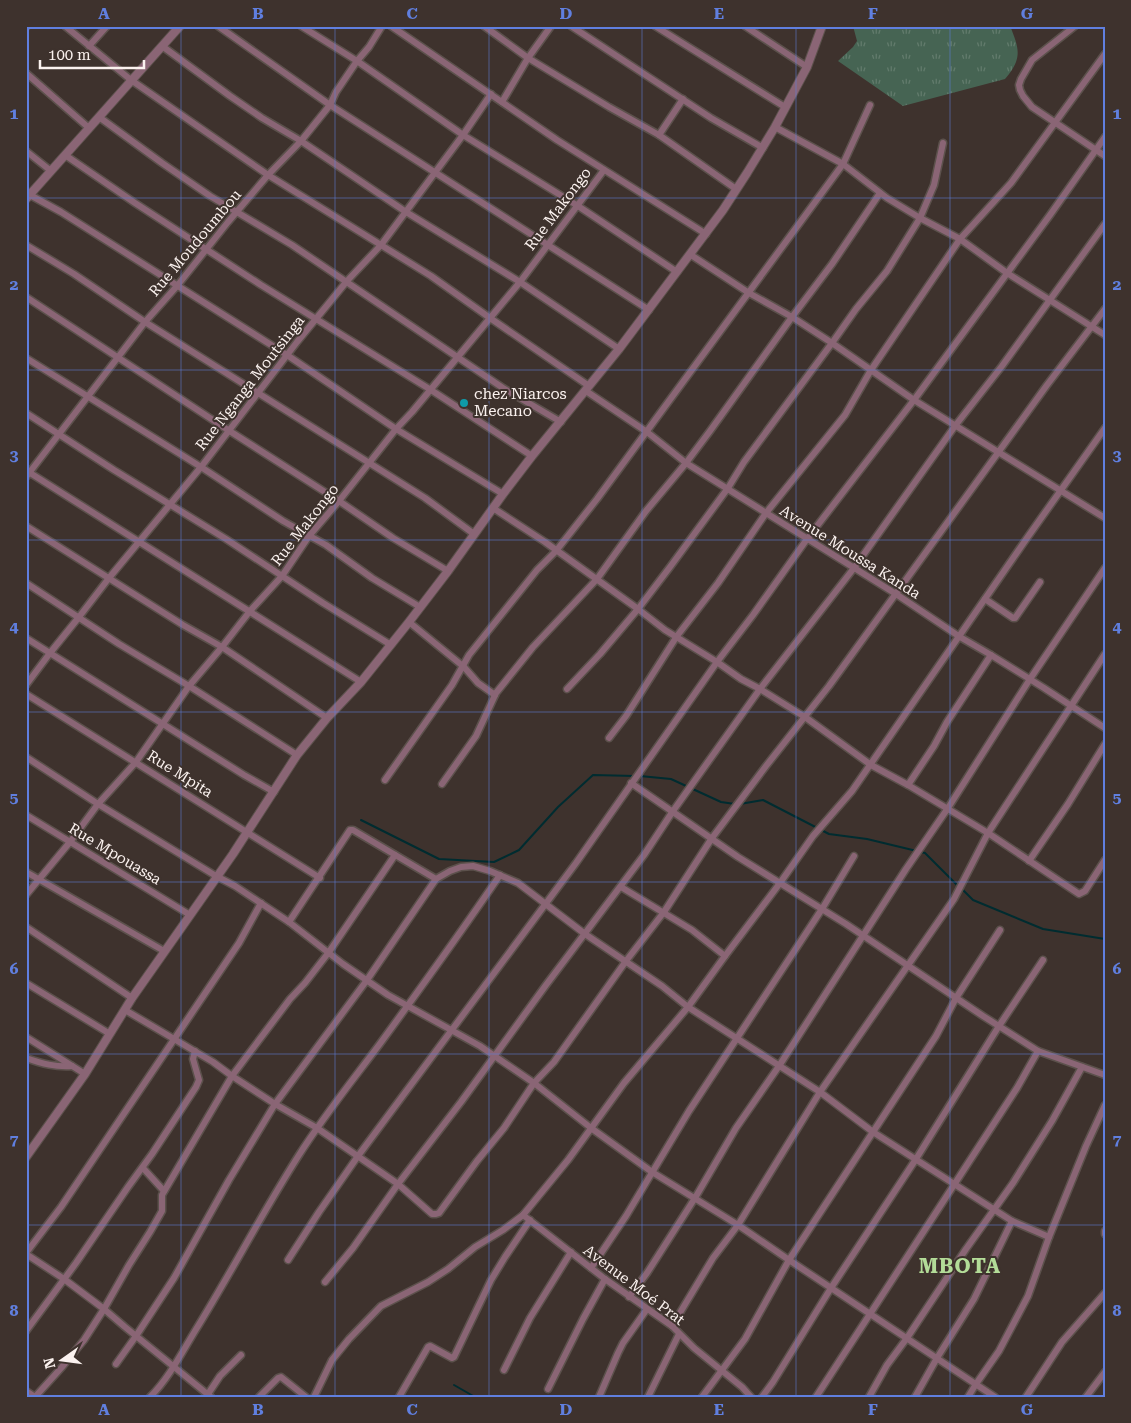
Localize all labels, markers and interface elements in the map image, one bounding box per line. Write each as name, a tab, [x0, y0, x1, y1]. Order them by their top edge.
text: A	[98, 4, 110, 23]
text: B	[252, 4, 264, 23]
text: C	[406, 4, 418, 23]
text: D	[560, 4, 573, 23]
text: E	[714, 4, 724, 23]
text: F	[868, 4, 878, 23]
text: G	[1021, 4, 1034, 23]
scale bar	[40, 38, 144, 70]
text: 100 m	[48, 46, 91, 64]
text: 1	[10, 104, 19, 123]
text: 1	[1113, 104, 1122, 123]
street label: Rue Makongo	[521, 164, 595, 254]
street label: Rue Moudoumbou	[145, 185, 245, 300]
text: 2	[10, 275, 19, 294]
text: 2	[1113, 275, 1122, 294]
street label: Rue Nganga Moutsinga	[192, 312, 308, 454]
place label: chez Niarcos Mecano	[474, 385, 567, 420]
marker: chez Niarcos Mecano	[458, 397, 470, 409]
text: 3	[10, 446, 19, 465]
text: 3	[1113, 446, 1122, 465]
street label: Rue Makongo	[267, 480, 343, 570]
street label: Avenue Moussa Kanda	[776, 501, 924, 603]
text: 4	[10, 617, 19, 636]
text: 4	[1113, 617, 1122, 636]
street label: Rue Mpita	[144, 747, 216, 801]
text: 5	[10, 788, 19, 807]
text: 5	[1113, 788, 1122, 807]
street label: Rue Mpouassa	[66, 819, 164, 889]
text: 6	[10, 959, 19, 978]
text: 6	[1113, 959, 1122, 978]
text: 7	[10, 1130, 19, 1149]
text: 7	[1113, 1130, 1122, 1149]
street label: Avenue Moé Prat	[580, 1241, 689, 1329]
district label: MBOTA	[919, 1254, 1001, 1278]
text: 8	[10, 1301, 19, 1320]
text: 8	[1113, 1301, 1122, 1320]
north arrow	[38, 1336, 88, 1386]
text: N	[40, 1356, 58, 1370]
text: A	[98, 1400, 110, 1419]
text: B	[252, 1400, 264, 1419]
text: C	[406, 1400, 418, 1419]
text: D	[560, 1400, 573, 1419]
text: E	[714, 1400, 724, 1419]
text: F	[868, 1400, 878, 1419]
text: G	[1021, 1400, 1034, 1419]

